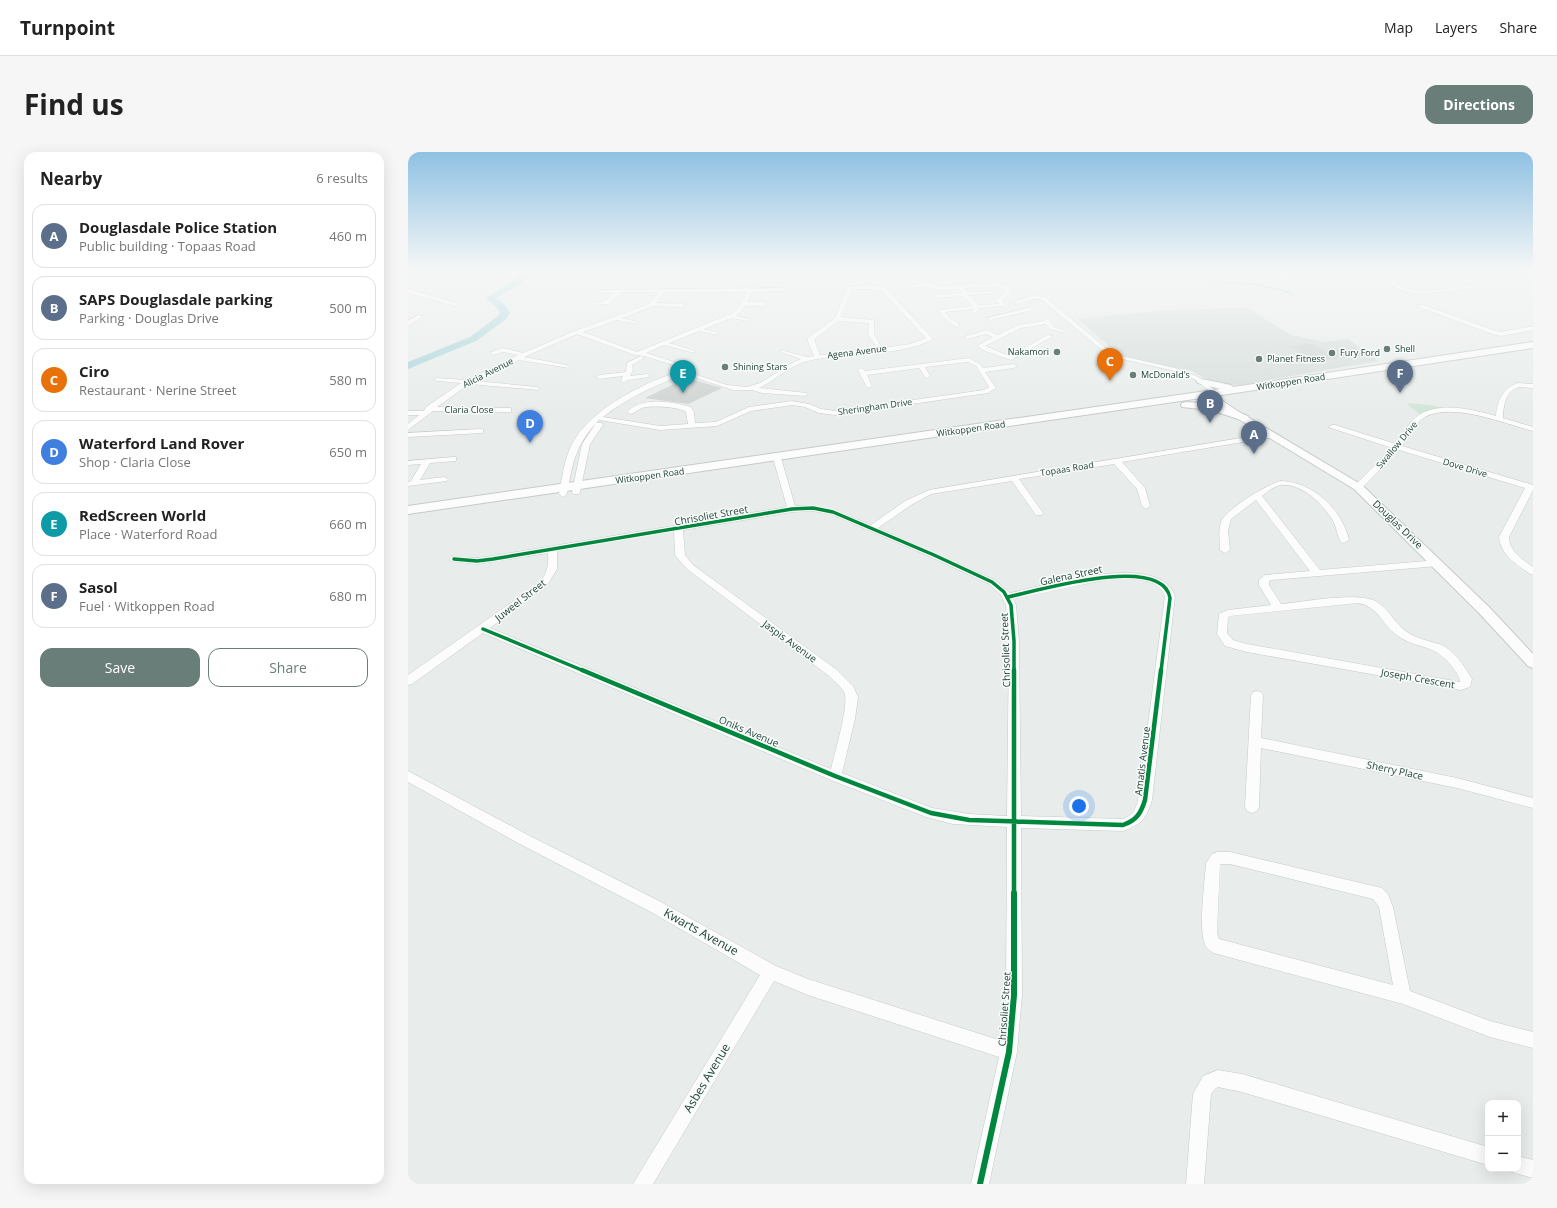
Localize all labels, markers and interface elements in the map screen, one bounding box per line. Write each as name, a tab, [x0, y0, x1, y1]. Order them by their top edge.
text: Turnpoint	[20, 15, 115, 41]
text: Map	[1384, 18, 1413, 37]
text: Layers	[1435, 18, 1477, 37]
text: Share	[1499, 18, 1537, 37]
text: Find us	[24, 85, 124, 123]
button: Directions	[1425, 85, 1533, 124]
text: Nearby	[40, 167, 102, 190]
text: 6 results	[316, 169, 368, 187]
text: Douglasdale Police Station	[79, 217, 277, 237]
text: A	[50, 227, 58, 245]
text: 460 m	[329, 227, 367, 245]
text: Public building · Topaas Road	[79, 237, 256, 255]
text: SAPS Douglasdale parking	[79, 289, 272, 309]
text: B	[50, 299, 58, 317]
text: 500 m	[329, 299, 367, 317]
text: Parking · Douglas Drive	[79, 309, 219, 327]
street label: Agena Avenue	[826, 341, 887, 362]
place label: Shell	[1395, 342, 1415, 355]
marker: Shell	[1382, 344, 1392, 354]
place label: Nakamori	[1008, 345, 1049, 358]
place label: Fury Ford	[1340, 346, 1380, 359]
marker: Nakamori	[1052, 347, 1062, 357]
pin: C	[1097, 348, 1123, 381]
marker: Fury Ford	[1327, 348, 1337, 358]
place label: Planet Fitness	[1267, 352, 1325, 365]
street label: Alicia Avenue	[460, 354, 515, 391]
marker: Planet Fitness	[1254, 354, 1264, 364]
pin: E	[670, 360, 696, 393]
place label: Shining Stars	[733, 360, 787, 373]
pin: F	[1387, 360, 1413, 393]
text: Ciro	[79, 361, 109, 381]
marker: Shining Stars	[720, 362, 730, 372]
place label: McDonald's	[1141, 368, 1190, 381]
marker: McDonald's	[1128, 370, 1138, 380]
street label: Witkoppen Road	[1256, 370, 1326, 393]
text: C	[50, 371, 58, 389]
text: 580 m	[329, 371, 367, 389]
text: Restaurant · Nerine Street	[79, 381, 236, 399]
pin: B	[1197, 390, 1223, 423]
street label: Sheringham Drive	[837, 395, 913, 418]
street label: Claria Close	[445, 403, 493, 416]
pin: D	[517, 410, 543, 443]
street label: Witkoppen Road	[936, 417, 1006, 440]
street label: Swallow Drive	[1373, 418, 1420, 471]
pin: A	[1241, 421, 1267, 454]
text: Waterford Land Rover	[79, 433, 244, 453]
text: D	[49, 443, 59, 461]
text: 650 m	[329, 443, 367, 461]
text: Shop · Claria Close	[79, 453, 191, 471]
street label: Dove Drive	[1441, 455, 1489, 480]
street label: Topaas Road	[1039, 458, 1095, 479]
street label: Witkoppen Road	[615, 464, 685, 487]
street label: Douglas Drive	[1370, 496, 1426, 552]
street label: Chrisoliet Street	[673, 502, 749, 528]
text: RedScreen World	[79, 505, 206, 525]
text: E	[50, 515, 58, 533]
text: 660 m	[329, 515, 367, 533]
text: Place · Waterford Road	[79, 525, 217, 543]
street label: Galena Street	[1039, 561, 1104, 588]
street label: Juweel Street	[491, 575, 549, 625]
text: Sasol	[79, 577, 118, 597]
text: F	[50, 587, 58, 605]
text: 680 m	[329, 587, 367, 605]
text: Fuel · Witkoppen Road	[79, 597, 215, 615]
street label: Chrisoliet Street	[997, 612, 1013, 688]
street label: Jaspis Avenue	[759, 616, 820, 666]
button: Save	[40, 648, 200, 687]
button: Share	[208, 648, 368, 687]
street label: Joseph Crescent	[1379, 664, 1456, 691]
street label: Oniks Avenue	[717, 712, 781, 750]
street label: Amatis Avenue	[1131, 725, 1153, 796]
street label: Sherry Place	[1365, 757, 1425, 783]
your location	[1069, 796, 1089, 816]
street label: Kwarts Avenue	[661, 904, 742, 959]
street label: Chrisoliet Street	[994, 971, 1014, 1047]
street label: Asbes Avenue	[679, 1040, 734, 1116]
map controls	[1485, 1100, 1521, 1172]
button: +	[1485, 1100, 1521, 1136]
button: −	[1485, 1136, 1521, 1172]

